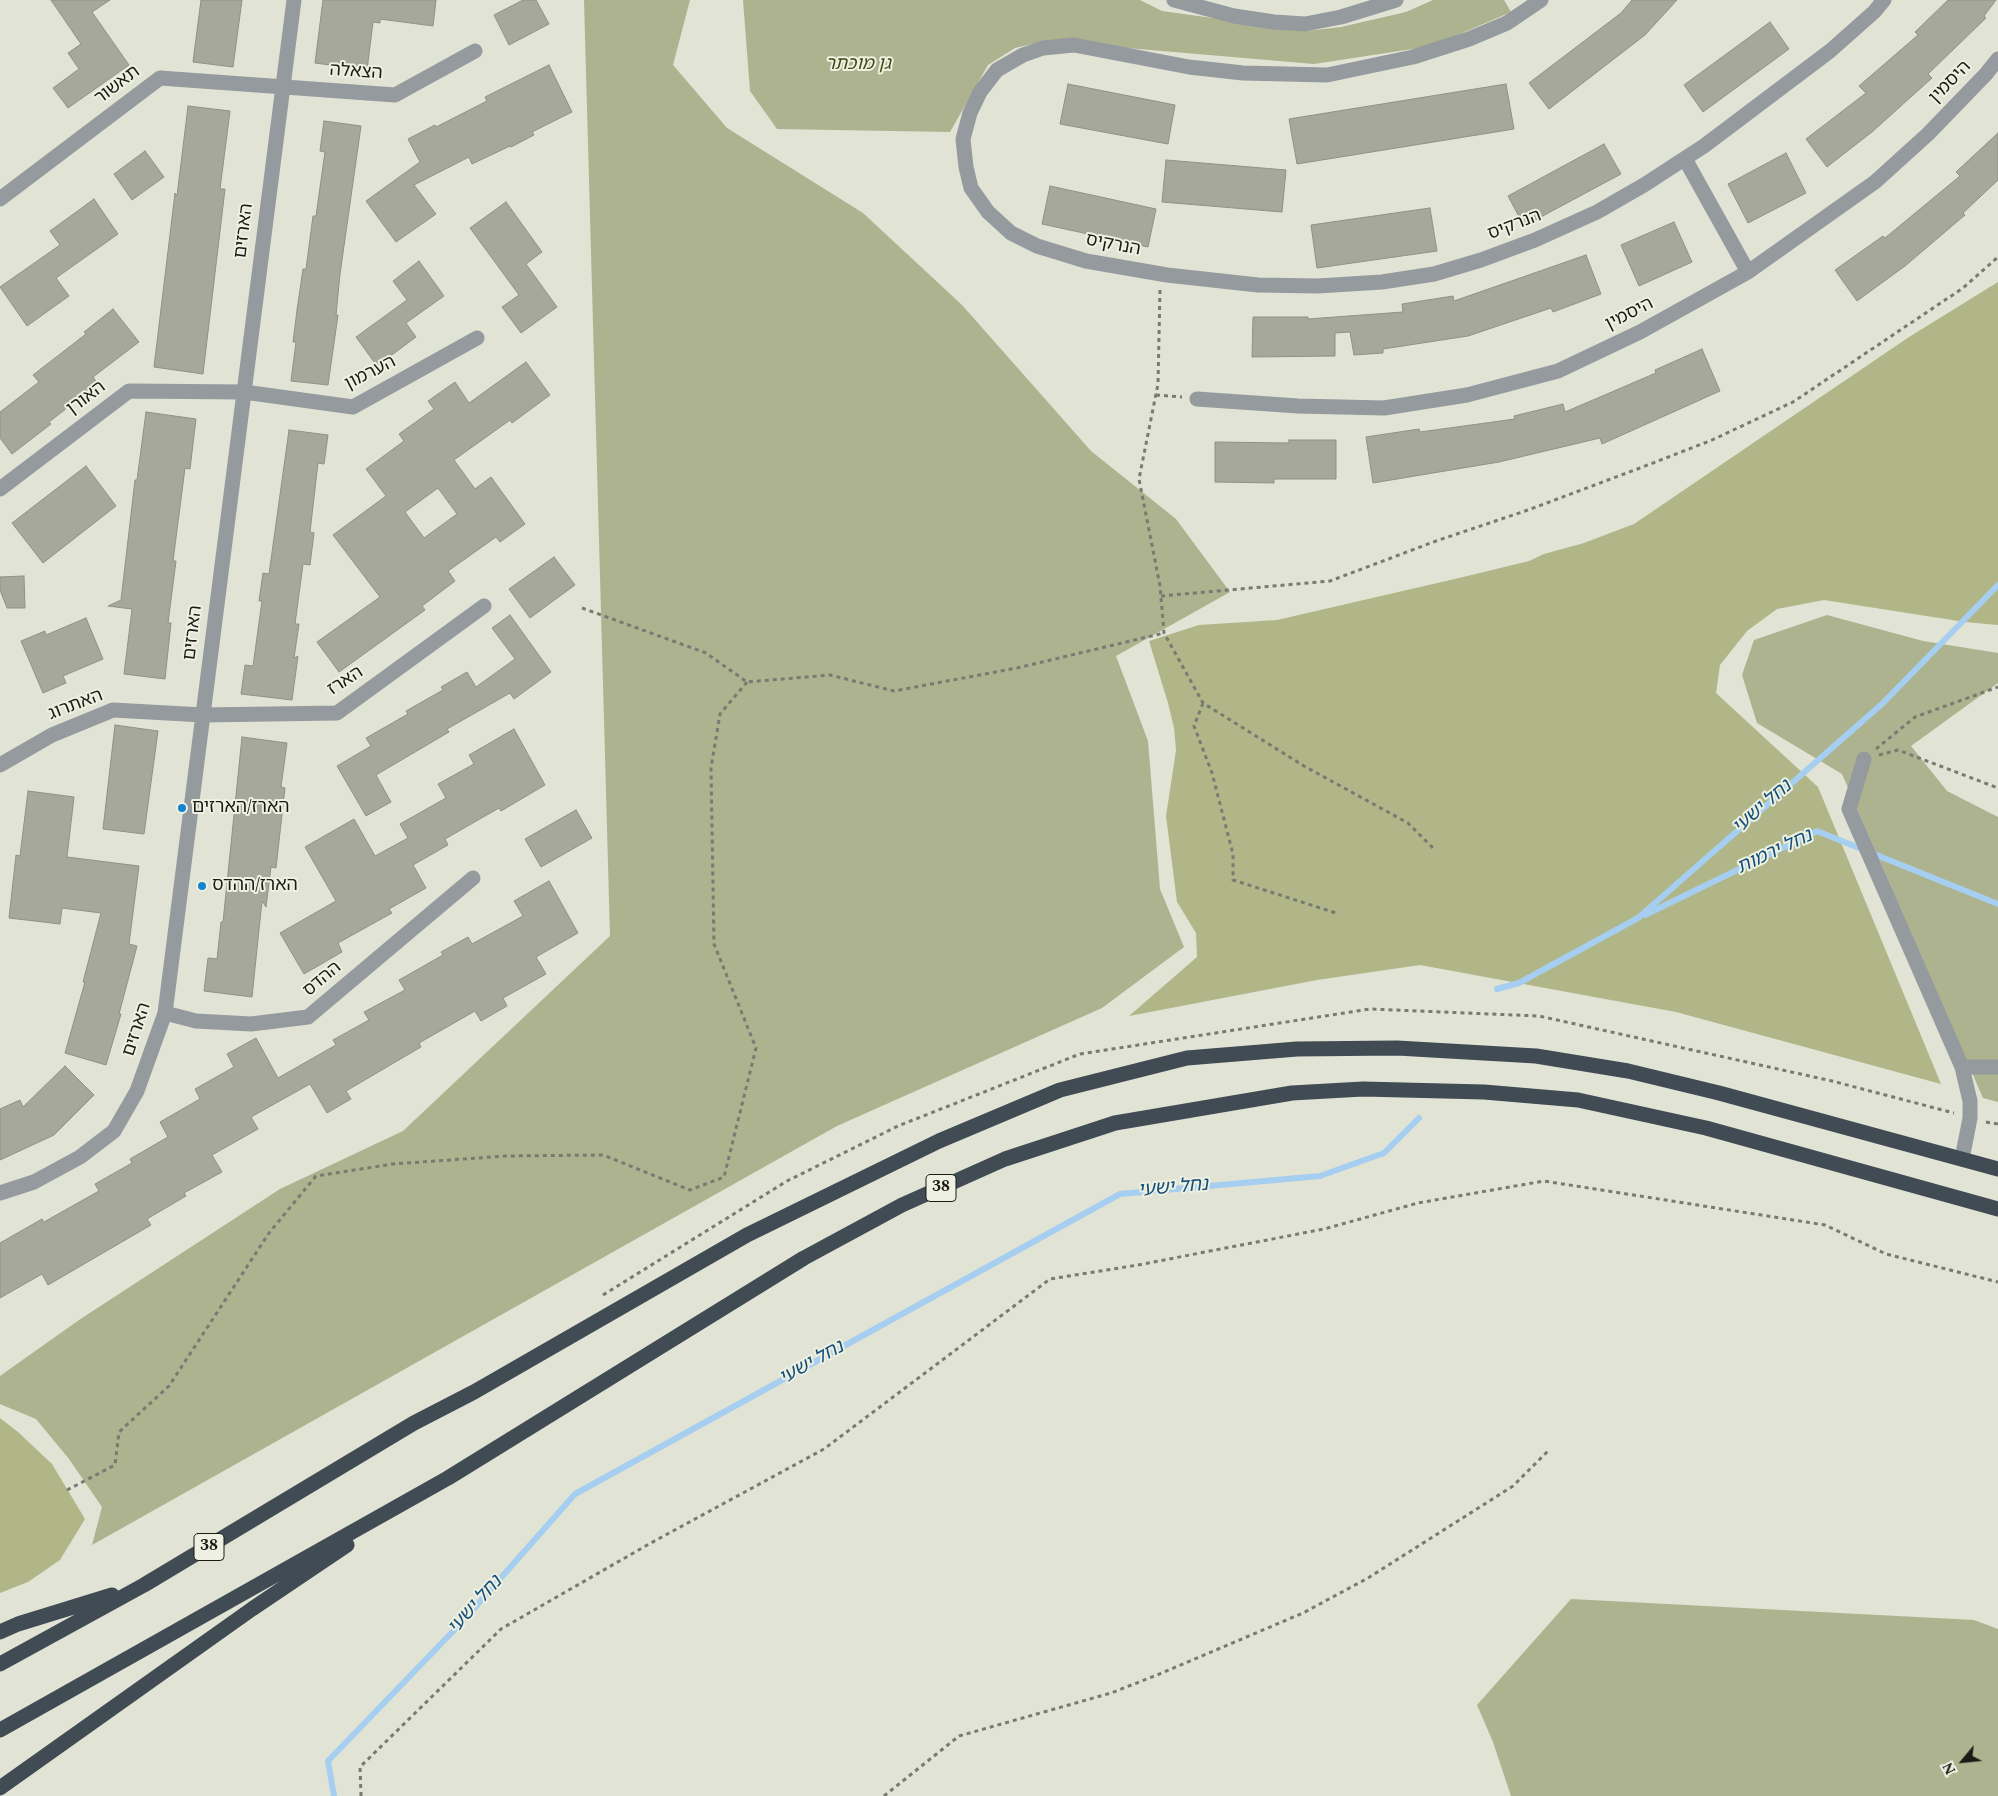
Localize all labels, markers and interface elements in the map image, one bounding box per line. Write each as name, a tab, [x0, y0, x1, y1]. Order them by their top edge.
park label: גן מוכתר	[825, 54, 891, 76]
street label: היסמין	[1925, 57, 1977, 109]
street label: הצאלה	[329, 60, 383, 86]
street label: תאשור	[91, 62, 145, 110]
street label: הארזים	[231, 202, 259, 260]
street label: הנרקיס	[1485, 206, 1545, 246]
street label: הנרקיס	[1084, 230, 1142, 262]
street label: היסמין	[1602, 294, 1658, 336]
street label: הערמון	[342, 352, 400, 396]
street label: האורן	[63, 377, 111, 421]
street label: הארזים	[180, 604, 208, 662]
street label: הארז	[324, 663, 368, 701]
street label: האתרוג	[46, 686, 106, 726]
water label: נחל ישעי	[1729, 776, 1797, 840]
place label: הארז/הארזים	[192, 797, 290, 819]
marker: הארז/הארזים	[176, 802, 188, 814]
water label: נחל ירמות	[1734, 826, 1816, 880]
place label: הארז/ההדס	[212, 875, 298, 897]
marker: הארז/ההדס	[196, 880, 208, 892]
street label: ההדס	[299, 958, 347, 1002]
street label: הארזים	[119, 1000, 157, 1060]
road number: 38	[926, 1174, 956, 1202]
water label: נחל ישעי	[1137, 1175, 1209, 1203]
water label: נחל ישעי	[776, 1337, 848, 1391]
road number: 38	[194, 1534, 224, 1560]
water label: נחל ישעי	[444, 1572, 508, 1640]
north arrow	[1938, 1736, 1988, 1786]
text: N	[1937, 1758, 1961, 1778]

